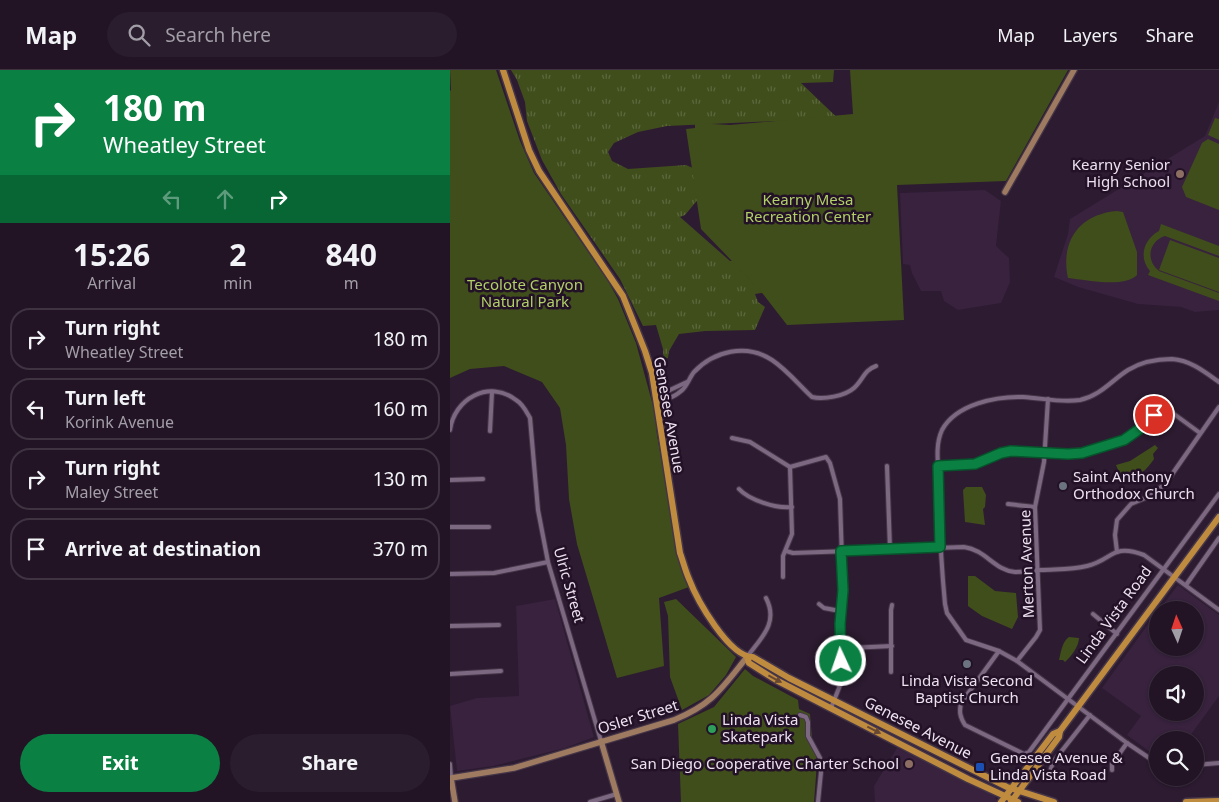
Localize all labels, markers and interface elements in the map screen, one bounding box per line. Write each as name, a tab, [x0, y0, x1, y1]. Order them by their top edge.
search box	[107, 12, 457, 57]
text: Map	[25, 18, 77, 51]
icon: search	[125, 21, 153, 49]
text: Search here	[165, 22, 271, 48]
text: Map	[997, 23, 1035, 47]
text: Layers	[1063, 23, 1118, 47]
text: Share	[1146, 23, 1194, 47]
text: 180 m	[103, 84, 206, 131]
icon: right	[20, 90, 85, 155]
text: Wheatley Street	[103, 129, 266, 159]
place label: Kearny Senior High School	[1072, 154, 1170, 191]
marker: Kearny Senior High School	[1174, 168, 1186, 180]
icon: left	[158, 185, 186, 213]
icon: ahead	[211, 185, 239, 213]
icon: right	[264, 185, 292, 213]
park label: Kearny Mesa Recreation Center	[745, 189, 871, 226]
text: 15:26	[73, 234, 150, 275]
text: 2	[229, 234, 246, 275]
text: 840	[325, 234, 377, 275]
text: Arrival	[87, 272, 136, 294]
text: min	[223, 272, 252, 294]
text: m	[344, 272, 359, 294]
park label: Tecolote Canyon Natural Park	[467, 274, 583, 311]
text: Turn right	[65, 315, 160, 341]
icon: right	[22, 325, 50, 353]
text: 180 m	[373, 326, 428, 352]
text: Wheatley Street	[65, 341, 183, 363]
street label: Genesee Avenue	[650, 355, 690, 475]
text: Turn left	[65, 385, 146, 411]
pin	[1133, 394, 1175, 436]
icon: left	[22, 395, 50, 423]
text: 160 m	[373, 396, 428, 422]
icon: arrive	[1140, 401, 1168, 429]
text: Korink Avenue	[65, 411, 174, 433]
text: Turn right	[65, 455, 160, 481]
icon: right	[22, 465, 50, 493]
text: 130 m	[373, 466, 428, 492]
place label: Saint Anthony Orthodox Church	[1073, 466, 1195, 503]
marker: Saint Anthony Orthodox Church	[1057, 480, 1069, 492]
text: Maley Street	[65, 481, 158, 503]
street label: Merton Avenue	[1014, 509, 1038, 619]
icon: arrive	[22, 535, 50, 563]
text: Arrive at destination	[65, 536, 261, 562]
text: 370 m	[373, 536, 428, 562]
street label: Ulric Street	[550, 545, 590, 625]
street label: Linda Vista Road	[1071, 561, 1155, 667]
north arrow	[1149, 601, 1204, 656]
map controls	[1149, 601, 1204, 786]
position arrow	[814, 634, 866, 686]
marker: Linda Vista Second Baptist Church	[961, 658, 973, 670]
button: sound	[1149, 666, 1204, 721]
place label: Linda Vista Second Baptist Church	[901, 670, 1033, 707]
one-way arrow	[768, 675, 782, 683]
street label: Genesee Avenue	[861, 691, 975, 763]
street label: Osler Street	[595, 694, 681, 738]
place label: Linda Vista Skatepark	[722, 709, 798, 746]
marker: Linda Vista Skatepark	[706, 723, 718, 735]
one-way arrow	[867, 726, 882, 734]
button: search	[1149, 731, 1204, 786]
button: Exit	[20, 734, 220, 792]
button: Share	[230, 734, 430, 792]
place label: Genesee Avenue & Linda Vista Road	[990, 747, 1123, 784]
place label: San Diego Cooperative Charter School	[631, 753, 899, 773]
marker: San Diego Cooperative Charter School	[903, 758, 915, 770]
marker: Genesee Avenue & Linda Vista Road	[974, 761, 986, 773]

